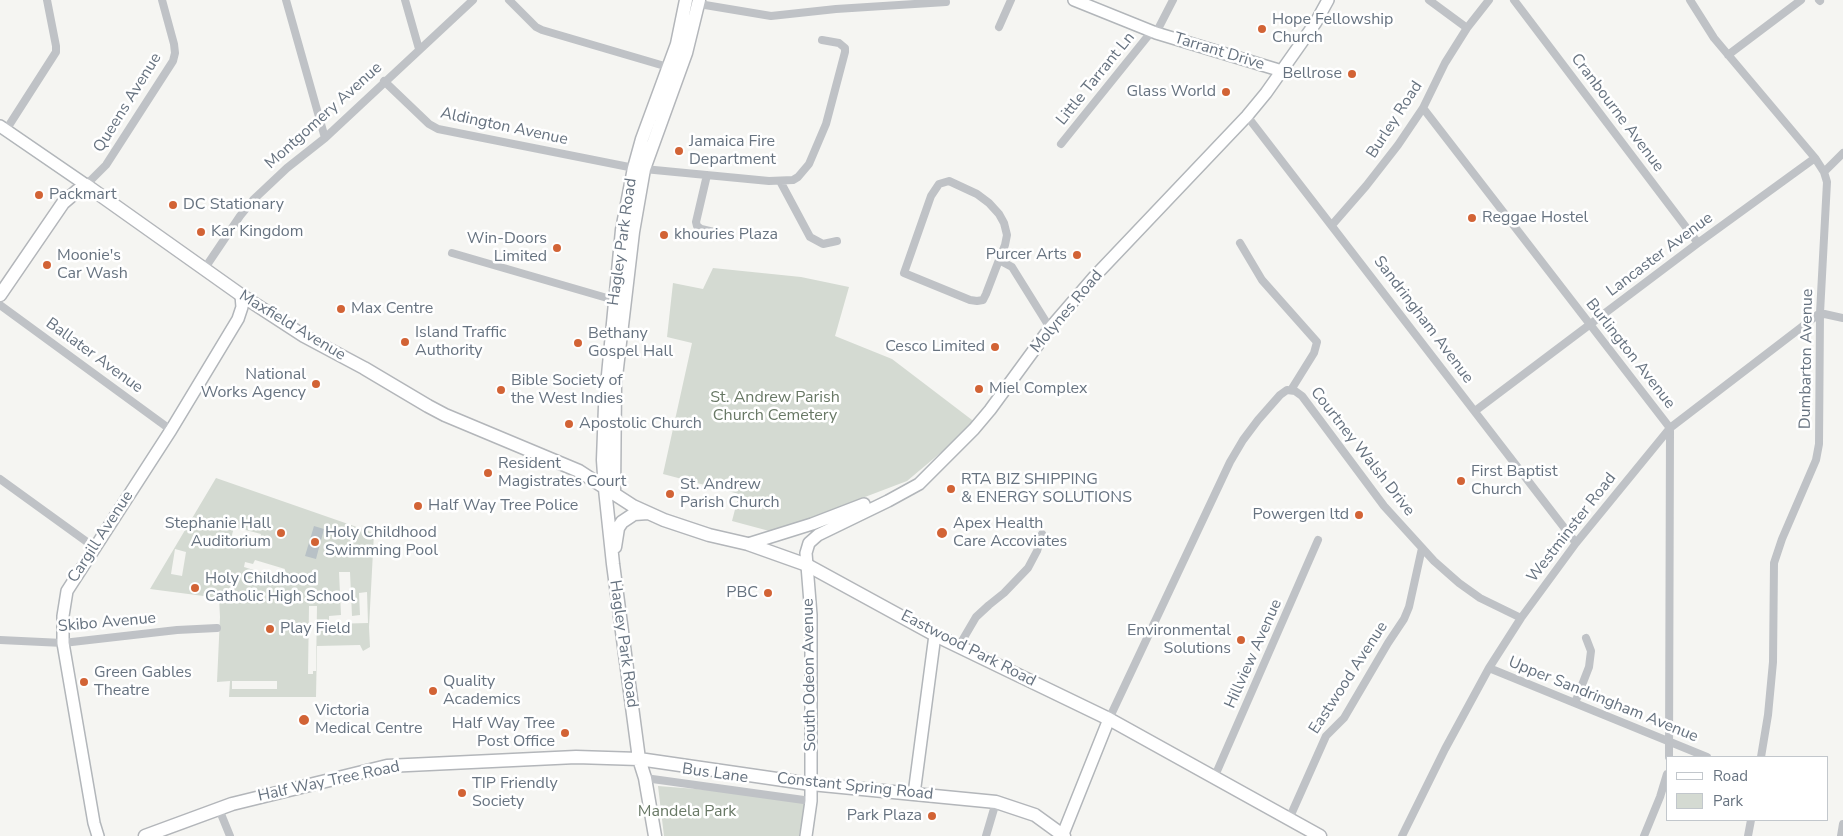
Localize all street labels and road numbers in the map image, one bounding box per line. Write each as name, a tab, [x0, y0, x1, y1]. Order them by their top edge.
street label: Little Tarrant Ln	[1053, 29, 1139, 129]
street label: Tarrant Drive	[1171, 29, 1267, 75]
street label: Queens Avenue	[90, 50, 166, 156]
street label: Cranbourne Avenue	[1566, 50, 1668, 176]
street label: Montgomery Avenue	[262, 58, 386, 174]
street label: Burley Road	[1363, 78, 1427, 162]
street label: Aldington Avenue	[438, 104, 570, 150]
street label: Hagley Park Road	[605, 177, 641, 307]
street label: Lancaster Avenue	[1603, 209, 1717, 301]
street label: Sandringham Avenue	[1369, 253, 1477, 387]
street label: Molynes Road	[1027, 267, 1107, 357]
street label: Maxfield Avenue	[235, 287, 349, 365]
street label: Dumbarton Avenue	[1796, 289, 1818, 429]
street label: Burlington Avenue	[1581, 295, 1679, 413]
street label: Ballater Avenue	[42, 314, 146, 398]
street label: Courtney Walsh Drive	[1306, 384, 1418, 520]
street label: Westminster Road	[1523, 469, 1621, 587]
street label: Cargill Avenue	[64, 487, 138, 587]
street label: Hagley Park Road	[605, 579, 641, 709]
street label: Hillview Avenue	[1221, 596, 1287, 712]
street label: South Odeon Avenue	[799, 598, 821, 752]
street label: Eastwood Park Road	[897, 607, 1039, 691]
street label: Skibo Avenue	[57, 609, 157, 637]
street label: Eastwood Avenue	[1306, 618, 1392, 738]
street label: Upper Sandringham Avenue	[1505, 653, 1701, 747]
street label: Half Way Tree Road	[256, 758, 402, 806]
street label: Bus Lane	[681, 760, 749, 788]
street label: Constant Spring Road	[776, 769, 934, 805]

